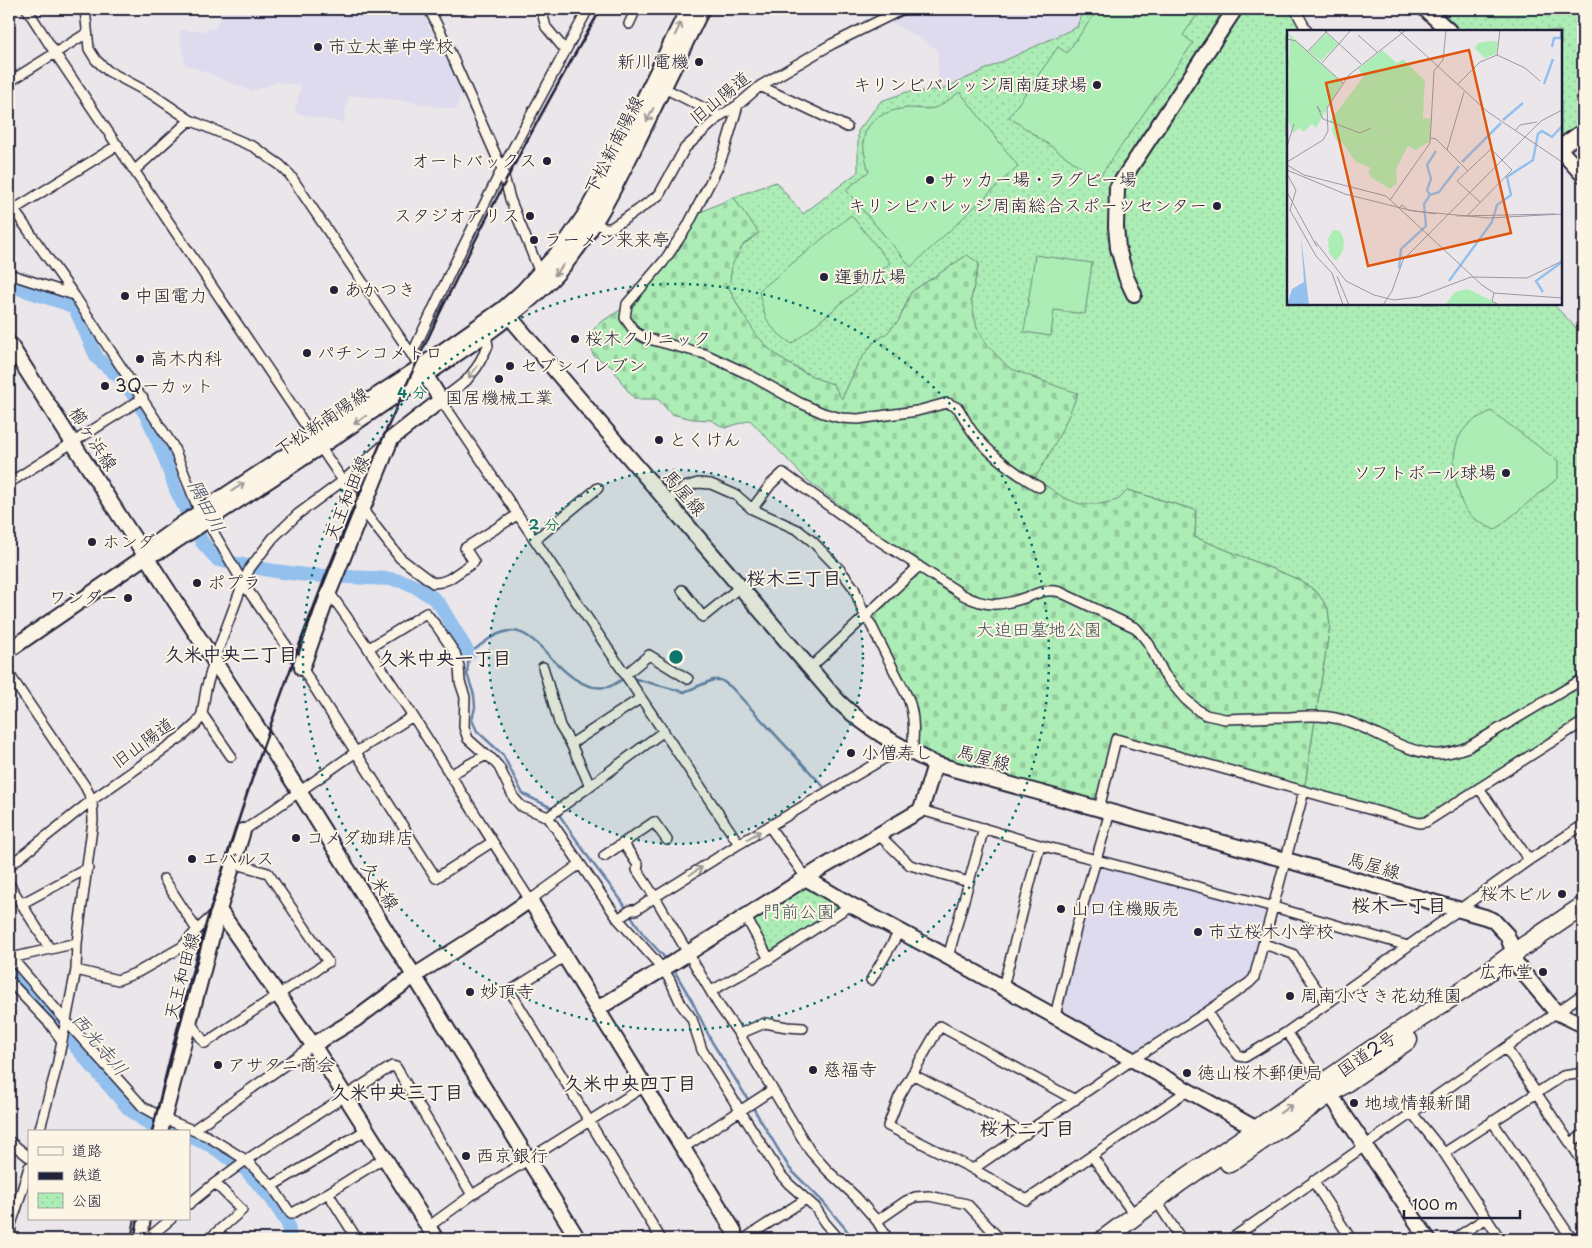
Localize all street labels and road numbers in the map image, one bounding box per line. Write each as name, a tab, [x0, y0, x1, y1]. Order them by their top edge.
street label: 旧山陽道	[683, 64, 756, 130]
street label: 下松新南陽線	[576, 90, 649, 199]
street label: 下松新南陽線	[269, 379, 373, 462]
street label: 櫛ヶ浜線	[63, 401, 125, 476]
street label: 天王和田線	[316, 451, 375, 544]
street label: 馬屋線	[657, 463, 713, 521]
street label: 旧山陽道	[105, 710, 179, 774]
street label: 馬屋線	[955, 737, 1014, 777]
street label: 馬屋線	[1345, 844, 1404, 885]
street label: 久米線	[356, 855, 407, 915]
street label: 天王和田線	[156, 929, 205, 1023]
street label: 国道2号	[1331, 1023, 1401, 1083]

